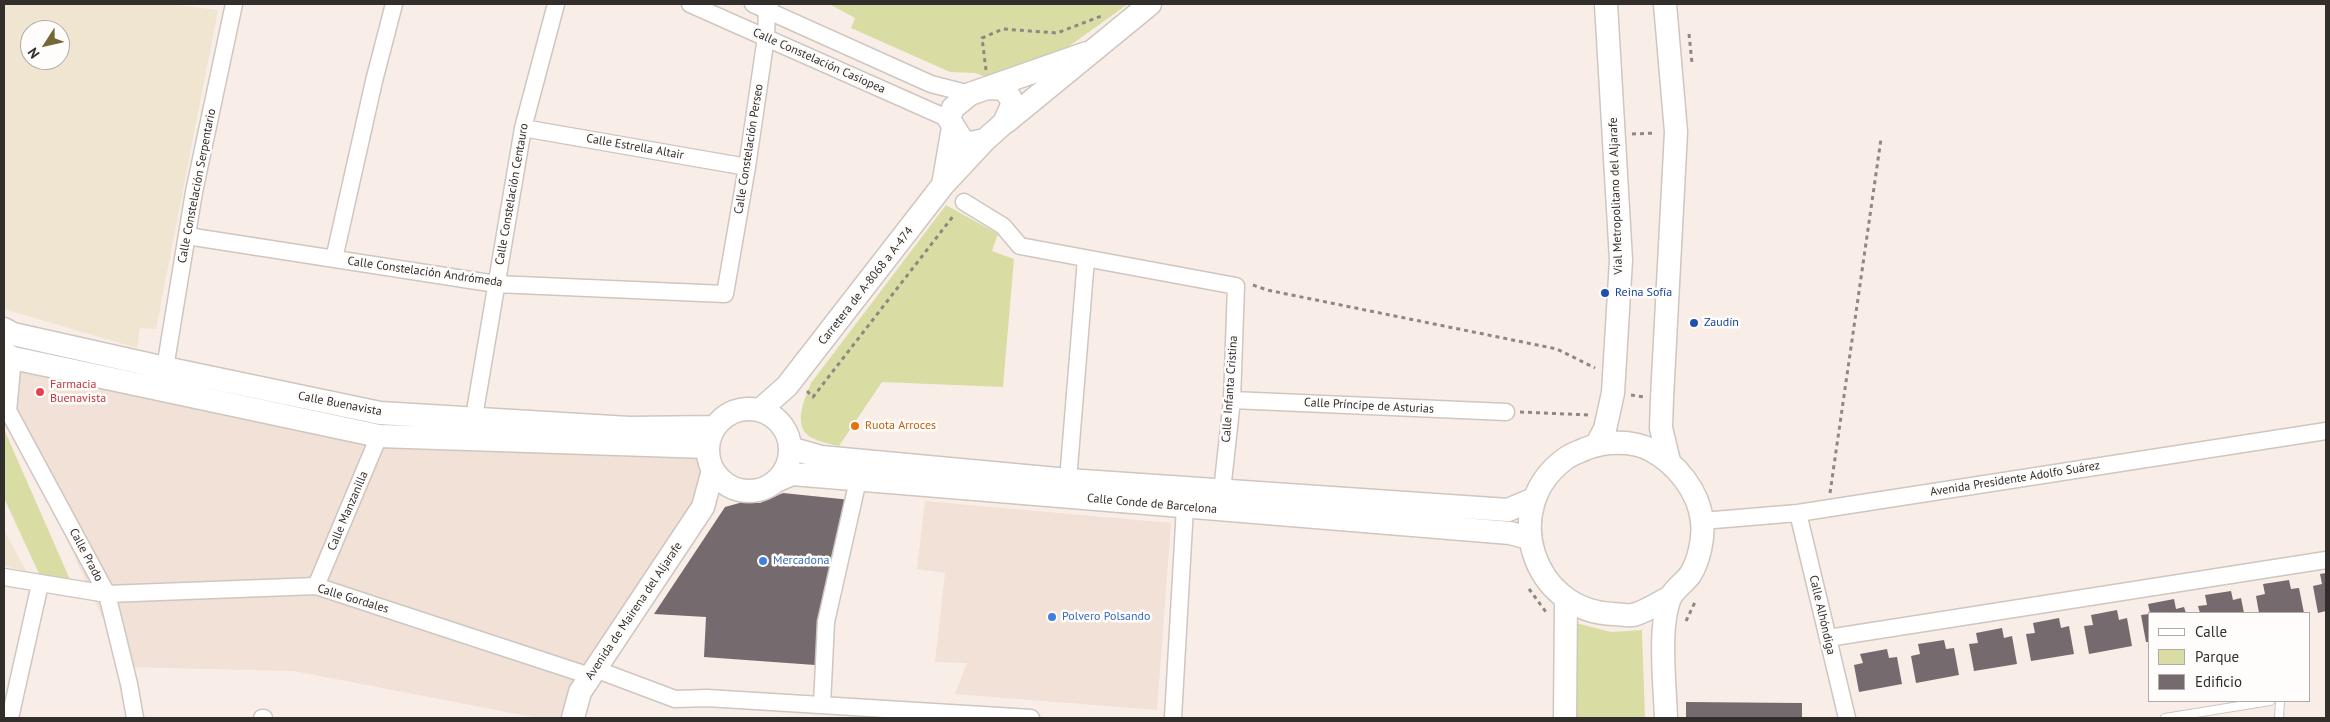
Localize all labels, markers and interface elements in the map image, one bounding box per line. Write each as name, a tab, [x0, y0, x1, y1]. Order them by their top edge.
north arrow	[20, 20, 70, 70]
street label: Calle Constelación Casiopea	[751, 25, 887, 97]
text: N	[24, 44, 44, 62]
street label: Calle Constelación Perseo	[732, 83, 766, 215]
street label: Calle Constelación Serpentario	[175, 107, 219, 265]
street label: Vial Metropolitano del Aljarafe	[1606, 117, 1626, 275]
street label: Calle Constelación Centauro	[492, 122, 532, 266]
street label: Calle Estrella Altair	[585, 131, 685, 163]
street label: Carretera de A-8068 a A-474	[815, 224, 917, 348]
street label: Calle Constelación Andrómeda	[347, 254, 503, 290]
place label: Reina Sofía	[1615, 286, 1672, 300]
marker: Reina Sofía	[1599, 287, 1611, 299]
place label: Zaudín	[1704, 316, 1739, 330]
marker: Zaudín	[1688, 317, 1700, 329]
street label: Calle Infanta Cristina	[1219, 335, 1241, 443]
place label: Farmacia Buenavista	[50, 378, 106, 406]
marker: Farmacia Buenavista	[34, 386, 46, 398]
street label: Calle Buenavista	[297, 389, 383, 419]
street label: Calle Príncipe de Asturias	[1304, 395, 1434, 417]
place label: Ruota Arroces	[865, 419, 936, 433]
marker: Ruota Arroces	[849, 420, 861, 432]
street label: Avenida Presidente Adolfo Suárez	[1929, 458, 2101, 500]
street label: Calle Manzanilla	[325, 469, 371, 553]
street label: Calle Conde de Barcelona	[1086, 491, 1218, 517]
street label: Calle Prado	[66, 526, 106, 584]
street label: Avenida de Mairena del Aljarafe	[583, 539, 685, 683]
place label: Mercadona	[773, 554, 829, 568]
marker: Mercadona	[757, 555, 769, 567]
street label: Calle Alhóndiga	[1806, 574, 1838, 656]
street label: Calle Gordales	[316, 581, 390, 617]
place label: Polvero Polsando	[1062, 610, 1150, 624]
marker: Polvero Polsando	[1046, 611, 1058, 623]
legend	[2148, 612, 2310, 702]
text: Calle	[2195, 622, 2227, 641]
text: Parque	[2195, 647, 2239, 666]
text: Edificio	[2195, 672, 2242, 691]

